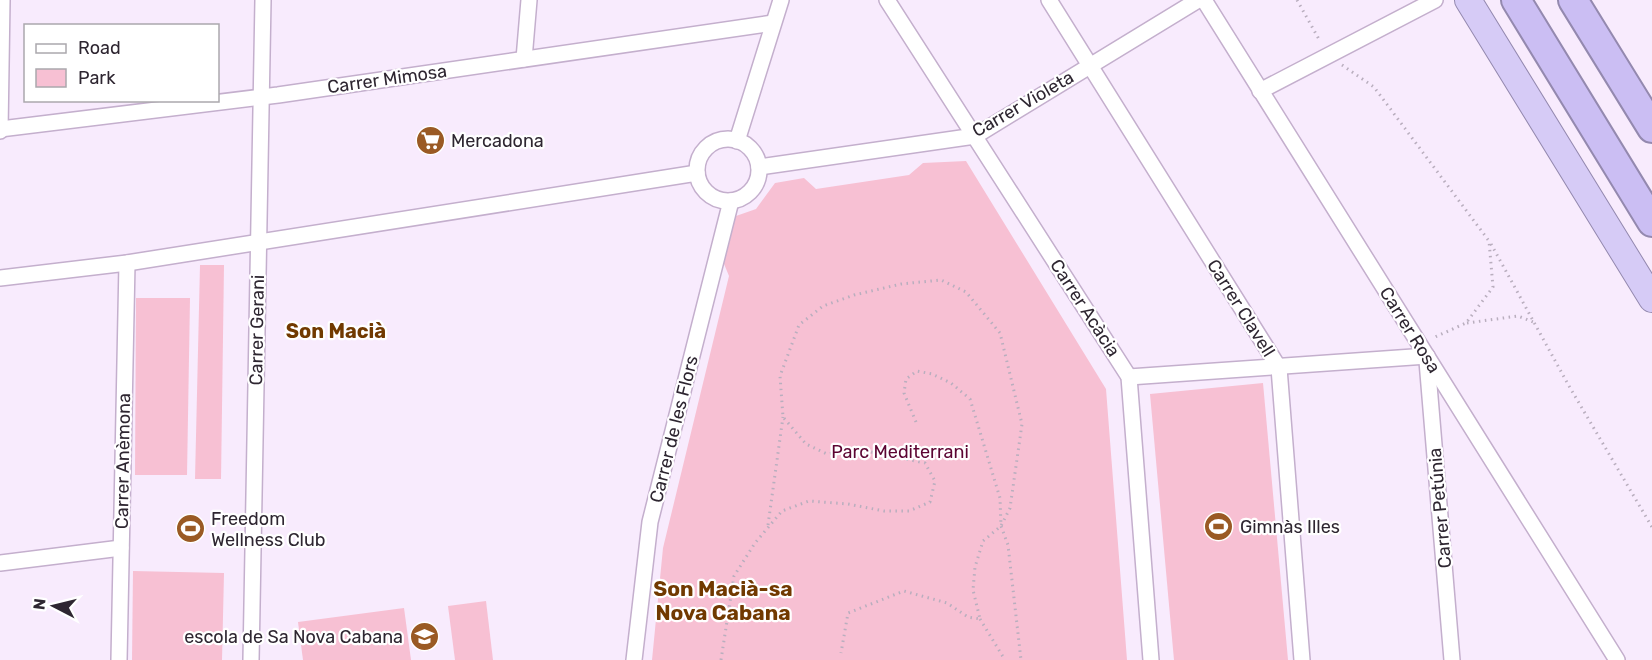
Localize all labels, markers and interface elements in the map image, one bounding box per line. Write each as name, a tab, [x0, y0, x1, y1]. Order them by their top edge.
legend	[24, 24, 219, 102]
text: Road	[78, 37, 121, 59]
street label: Carrer Mimosa	[326, 60, 448, 98]
street label: Carrer Violeta	[968, 66, 1078, 142]
text: Park	[78, 67, 116, 89]
supermarket icon: Mercadona	[414, 125, 446, 157]
place label: Mercadona	[451, 130, 544, 152]
street label: Carrer Acàcia	[1045, 255, 1125, 361]
street label: Carrer Clavell	[1202, 255, 1280, 361]
street label: Carrer Gerani	[245, 275, 269, 385]
street label: Carrer Rosa	[1375, 283, 1445, 377]
district label: Son Macià	[286, 319, 386, 343]
street label: Carrer de les Flors	[645, 353, 703, 505]
street label: Carrer Anèmona	[111, 393, 135, 529]
park label: Parc Mediterrani	[831, 441, 969, 463]
street label: Carrer Petúnia	[1424, 447, 1456, 569]
place label: Freedom Wellness Club	[211, 508, 326, 551]
sports icon: Gimnàs Illes	[1203, 511, 1235, 543]
sports icon: Freedom Wellness Club	[174, 513, 206, 545]
place label: Gimnàs Illes	[1240, 516, 1340, 538]
north arrow	[24, 576, 84, 636]
district label: Son Macià-sa Nova Cabana	[653, 576, 793, 625]
text: N	[29, 597, 50, 611]
school or university icon: escola de Sa Nova Cabana	[408, 621, 440, 653]
place label: escola de Sa Nova Cabana	[184, 626, 403, 648]

